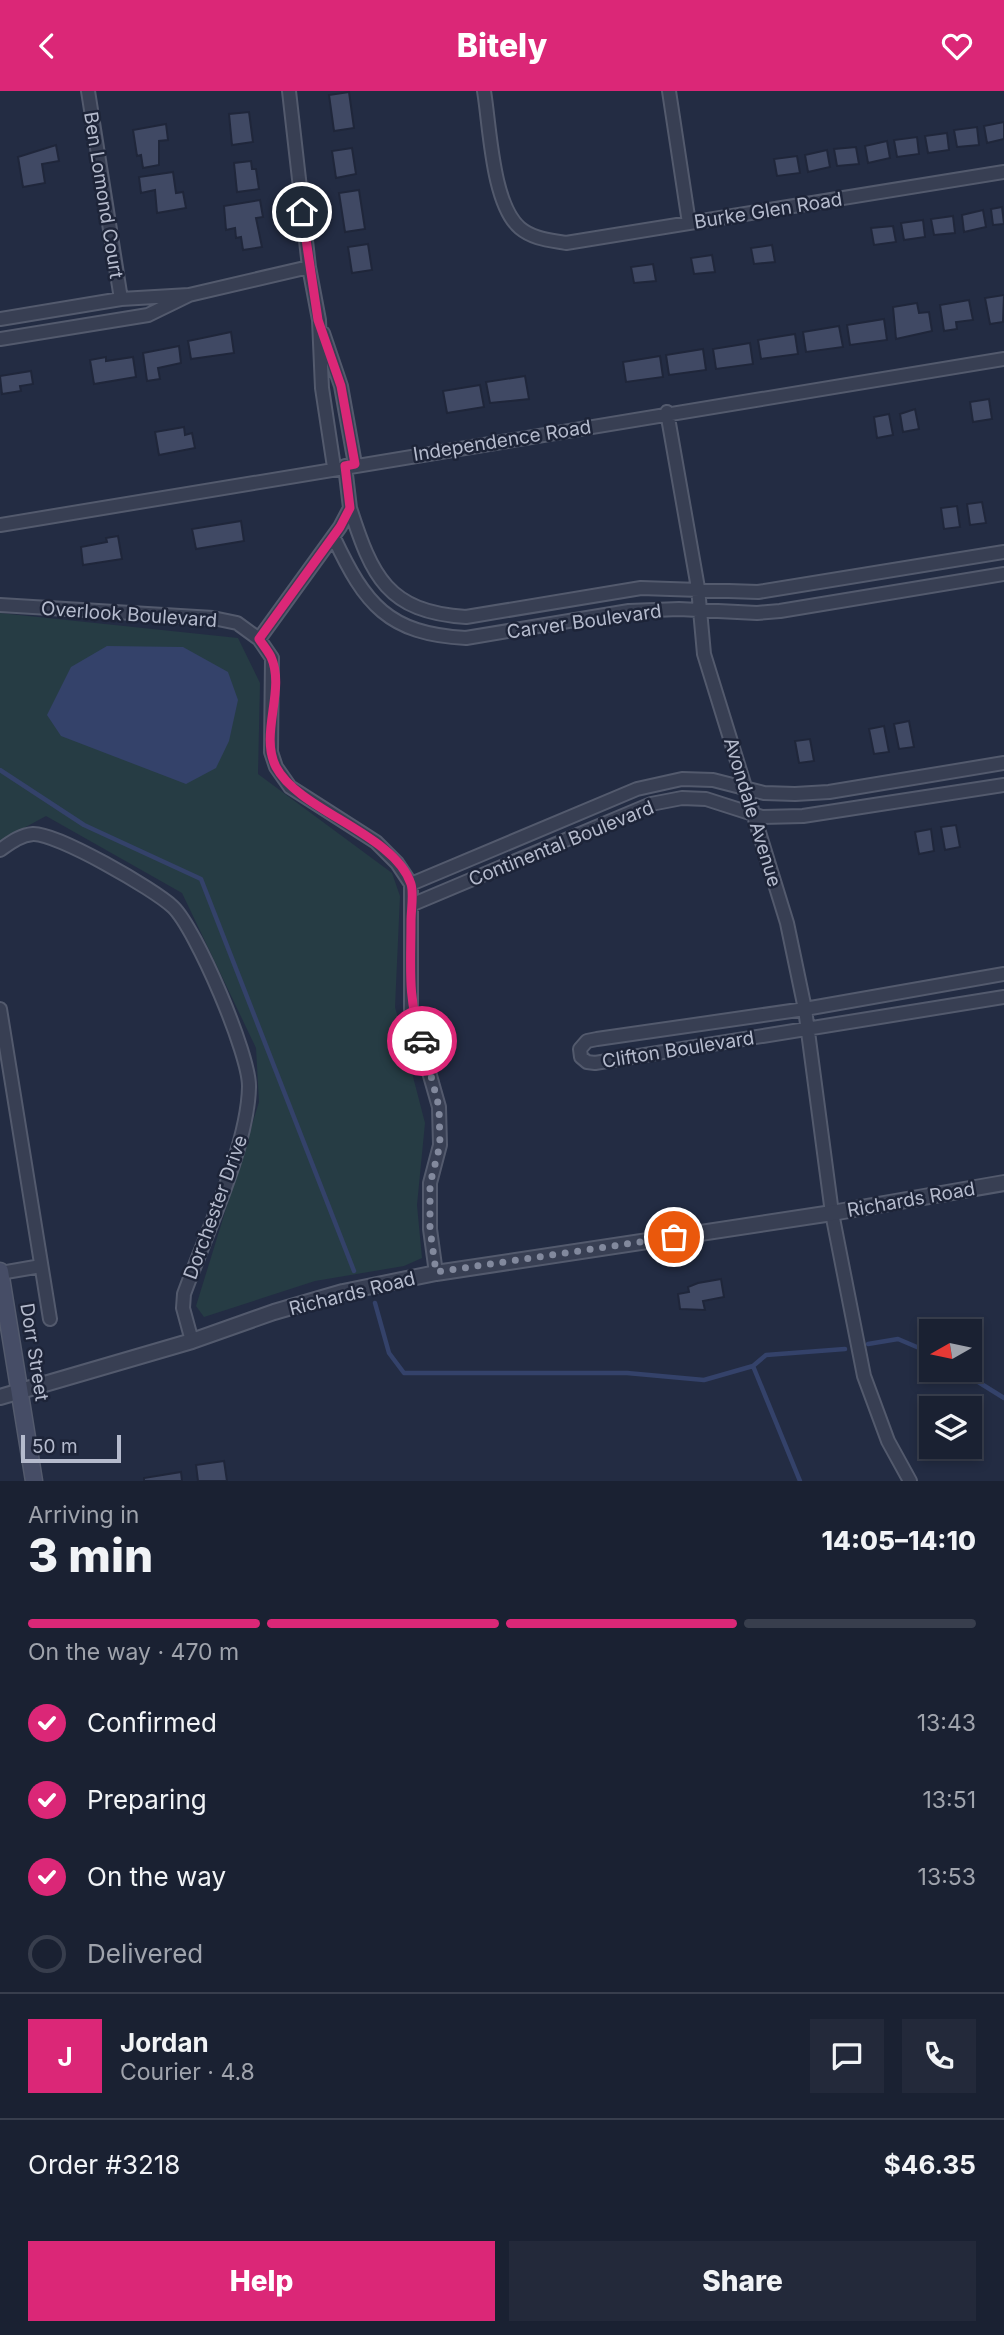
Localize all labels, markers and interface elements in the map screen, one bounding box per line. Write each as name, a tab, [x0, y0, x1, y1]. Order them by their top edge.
text: Bitely	[457, 26, 547, 65]
icon: back	[28, 27, 66, 65]
icon: heart	[938, 27, 976, 65]
street label: Ben Lomond Court	[79, 110, 128, 280]
pin	[272, 182, 332, 242]
street label: Burke Glen Road	[692, 187, 844, 234]
icon: home	[283, 193, 321, 231]
street label: Independence Road	[411, 415, 593, 466]
street label: Overlook Boulevard	[40, 597, 218, 632]
street label: Carver Boulevard	[505, 599, 663, 644]
street label: Avondale Avenue	[719, 735, 786, 890]
street label: Continental Boulevard	[465, 796, 657, 891]
courier	[387, 1006, 457, 1076]
icon: car	[403, 1022, 441, 1060]
street label: Clifton Boulevard	[600, 1026, 756, 1073]
street label: Dorchester Drive	[179, 1132, 252, 1282]
street label: Richards Road	[845, 1177, 977, 1222]
pin	[644, 1207, 704, 1267]
icon: bag	[655, 1218, 693, 1256]
street label: Richards Road	[287, 1267, 418, 1320]
street label: Dorr Street	[15, 1302, 54, 1403]
north arrow	[919, 1319, 982, 1383]
map controls	[919, 1319, 982, 1459]
button: layers	[919, 1396, 982, 1459]
scale bar	[21, 1432, 121, 1464]
text: 50 m	[32, 1435, 78, 1458]
text: Arriving in	[28, 1501, 139, 1529]
text: 14:05–14:10	[822, 1525, 976, 1556]
text: 3 min	[28, 1527, 153, 1583]
text: On the way · 470 m	[28, 1638, 239, 1666]
icon: check	[28, 1704, 66, 1742]
text: Confirmed	[87, 1707, 217, 1738]
text: 13:43	[917, 1709, 976, 1737]
icon: check	[28, 1781, 66, 1819]
text: Preparing	[87, 1784, 207, 1815]
text: 13:51	[922, 1786, 976, 1814]
icon: check	[28, 1858, 66, 1896]
text: On the way	[87, 1861, 226, 1892]
text: 13:53	[918, 1863, 976, 1891]
text: Delivered	[87, 1938, 203, 1969]
button: chat	[810, 2019, 884, 2093]
button: phone	[902, 2019, 976, 2093]
text: Jordan	[120, 2027, 209, 2058]
text: J	[57, 2041, 73, 2072]
text: Courier · 4.8	[120, 2058, 255, 2086]
text: Order #3218	[28, 2149, 180, 2180]
text: $46.35	[884, 2149, 976, 2180]
button: Help	[28, 2241, 495, 2321]
button: Share	[509, 2241, 976, 2321]

